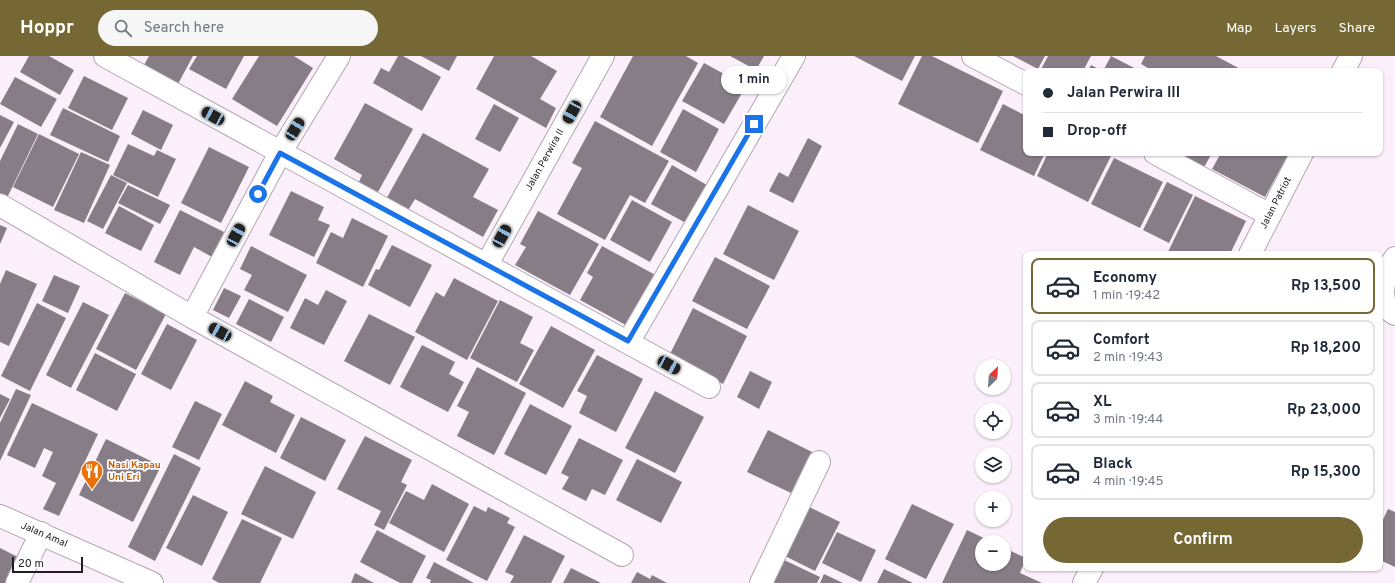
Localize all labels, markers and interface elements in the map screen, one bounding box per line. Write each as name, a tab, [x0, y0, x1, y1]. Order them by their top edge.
search box	[98, 10, 378, 46]
text: Hoppr	[20, 16, 74, 40]
icon: search	[112, 17, 134, 39]
text: Search here	[144, 19, 224, 38]
text: Map	[1226, 20, 1252, 37]
text: Layers	[1274, 20, 1316, 37]
text: Share	[1338, 20, 1375, 37]
callout: 1 min	[721, 66, 787, 94]
text: 1 min	[738, 72, 770, 88]
text: Jalan Perwira III	[1067, 84, 1180, 103]
car	[561, 99, 583, 125]
car	[200, 105, 226, 127]
route end	[745, 115, 763, 133]
car	[284, 116, 306, 142]
text: Drop-off	[1067, 122, 1127, 141]
street label: Jalan Perwira II	[523, 127, 567, 193]
street label: Jalan Patriot	[1257, 174, 1295, 231]
route start	[249, 185, 267, 203]
car	[225, 222, 247, 248]
car	[491, 223, 513, 249]
icon: car	[1045, 268, 1081, 304]
text: Economy	[1093, 269, 1157, 288]
text: Rp 13,500	[1291, 277, 1361, 296]
text: 1 min · 19:42	[1093, 288, 1160, 304]
car	[207, 321, 233, 343]
icon: car	[1045, 330, 1081, 366]
text: Comfort	[1093, 331, 1150, 350]
text: Rp 18,200	[1290, 339, 1361, 358]
text: 2 min · 19:43	[1093, 350, 1163, 366]
car	[656, 354, 682, 376]
north arrow	[975, 359, 1011, 395]
map controls	[975, 359, 1011, 571]
icon: car	[1045, 392, 1081, 428]
text: XL	[1093, 393, 1111, 412]
text: Rp 23,000	[1287, 401, 1361, 420]
button: locate	[975, 403, 1011, 439]
text: 3 min · 19:44	[1093, 412, 1163, 428]
button: layers	[975, 447, 1011, 483]
icon: car	[1045, 454, 1081, 490]
text: Black	[1093, 455, 1133, 474]
restaurant icon: Nasi Kapau Uni Eri	[79, 458, 105, 491]
place label: Nasi Kapau Uni Eri	[108, 459, 161, 484]
text: Rp 15,300	[1291, 463, 1361, 482]
text: 4 min · 19:45	[1093, 474, 1164, 490]
button: +	[975, 491, 1011, 527]
button: Confirm	[1043, 517, 1363, 563]
street label: Jalan Amal	[19, 519, 69, 551]
button: −	[975, 535, 1011, 571]
scale bar	[12, 555, 83, 574]
text: 20 m	[18, 557, 44, 571]

